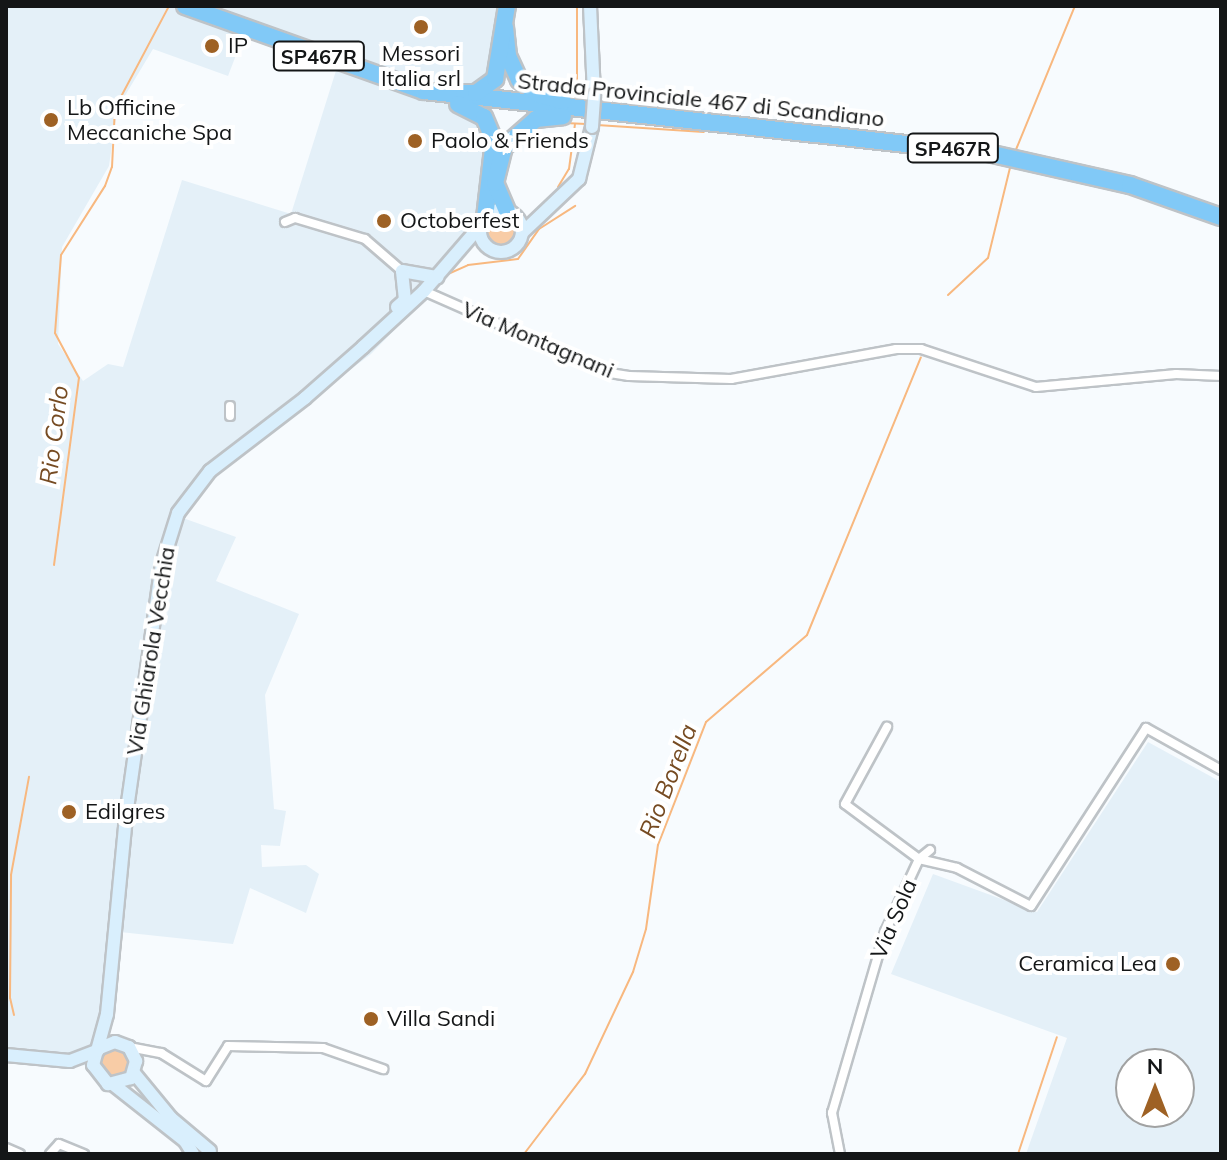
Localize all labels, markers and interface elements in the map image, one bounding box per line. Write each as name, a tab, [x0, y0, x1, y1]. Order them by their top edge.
marker: Messori Italia srl	[412, 18, 430, 36]
place label: IP	[228, 33, 248, 59]
marker: IP	[203, 37, 221, 55]
road number: SP467R	[271, 40, 367, 72]
place label: Messori Italia srl	[381, 40, 461, 92]
street label: Strada Provinciale 467 di Scandiano	[517, 68, 885, 132]
place label: Lb Officine Meccaniche Spa	[67, 94, 232, 146]
marker: Lb Officine Meccaniche Spa	[42, 111, 60, 129]
place label: Paolo & Friends	[431, 128, 589, 154]
marker: Paolo & Friends	[406, 132, 424, 150]
road number: SP467R	[905, 132, 1001, 164]
place label: Octoberfest	[400, 208, 519, 234]
marker: Octoberfest	[375, 212, 393, 230]
street label: Via Montagnani	[458, 296, 618, 384]
water label: Rio Corlo	[34, 384, 74, 486]
street label: Via Ghiarola Vecchia	[122, 545, 180, 757]
water label: Rio Borella	[633, 720, 703, 842]
place label: Edilgres	[85, 799, 166, 825]
marker: Edilgres	[60, 803, 78, 821]
street label: Via Sola	[865, 875, 923, 963]
place label: Ceramica Lea	[1018, 951, 1157, 977]
marker: Ceramica Lea	[1164, 955, 1182, 973]
place label: Villa Sandi	[387, 1006, 495, 1032]
marker: Villa Sandi	[362, 1010, 380, 1028]
north arrow	[1115, 1048, 1195, 1128]
text: N	[1147, 1052, 1163, 1080]

